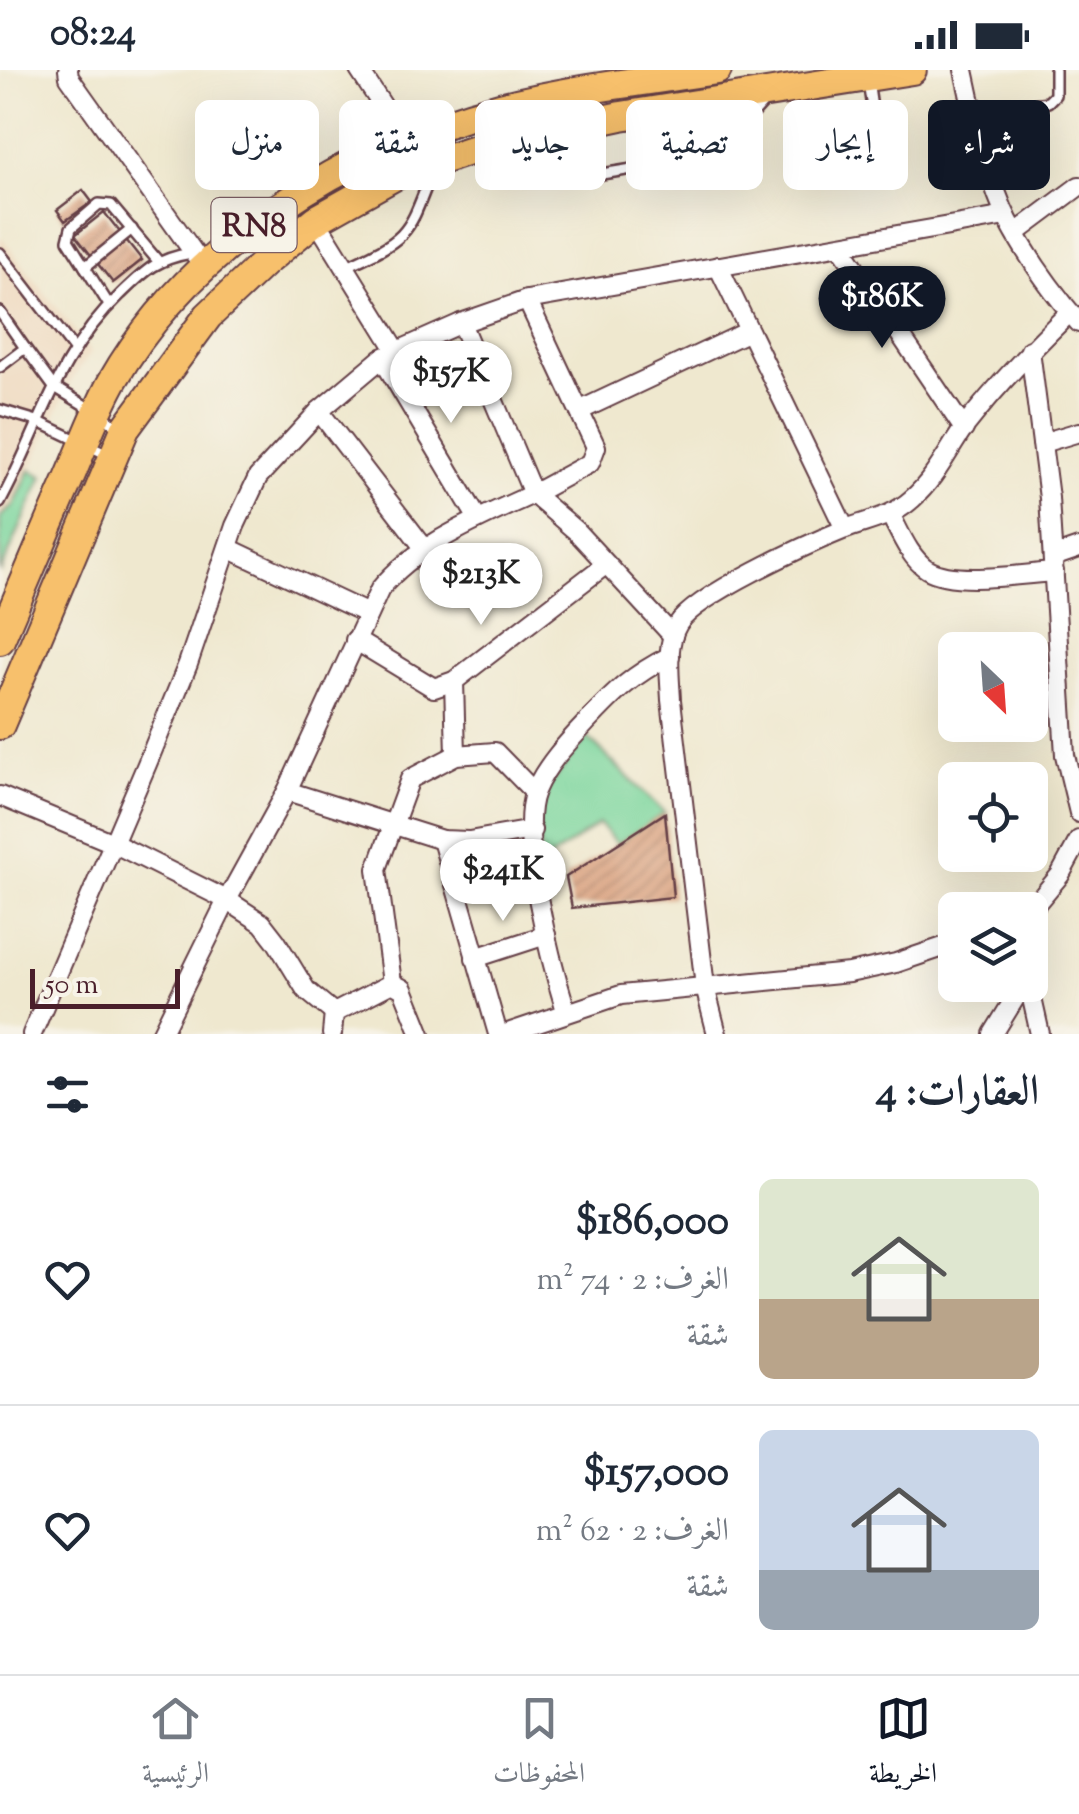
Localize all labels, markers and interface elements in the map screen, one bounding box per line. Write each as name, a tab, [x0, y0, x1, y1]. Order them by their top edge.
text: 08:24	[50, 8, 136, 62]
chip: منزل	[195, 100, 319, 190]
chip: شقة	[339, 100, 455, 190]
chip: جديد	[475, 100, 606, 190]
chip: تصفية	[626, 100, 763, 190]
chip: إيجار	[783, 100, 908, 190]
chip: شراء	[928, 100, 1050, 190]
road number: RN8	[212, 198, 296, 252]
pin: $186K	[812, 266, 952, 351]
text: $186K	[840, 275, 924, 321]
pin: $157K	[381, 341, 521, 426]
text: $157K	[412, 350, 490, 396]
pin: $213K	[411, 543, 551, 628]
text: $213K	[441, 552, 521, 598]
north arrow	[938, 632, 1048, 742]
map controls	[938, 632, 1048, 1002]
button: locate	[938, 762, 1048, 872]
pin: $241K	[433, 839, 573, 924]
text: $241K	[462, 848, 544, 894]
button: layers	[938, 892, 1048, 1002]
scale bar	[30, 964, 180, 1008]
text: 50 m	[45, 966, 99, 1006]
text: العقارات: 4	[876, 1064, 1039, 1124]
icon: filters	[40, 1067, 95, 1122]
text: $186,000	[575, 1193, 729, 1253]
icon: home	[839, 1219, 959, 1339]
icon: heart	[40, 1252, 95, 1307]
text: الغرف: 2 · 74 m²	[536, 1258, 729, 1304]
text: شقة	[687, 1314, 729, 1360]
text: $157,000	[583, 1444, 729, 1504]
icon: home	[839, 1470, 959, 1590]
icon: heart	[40, 1503, 95, 1558]
text: الغرف: 2 · 62 m²	[536, 1509, 729, 1555]
text: شقة	[687, 1565, 729, 1611]
tab: الرئيسية	[142, 1691, 209, 1800]
tab: المحفوظات	[493, 1691, 585, 1800]
tab: الخريطة	[869, 1691, 937, 1800]

